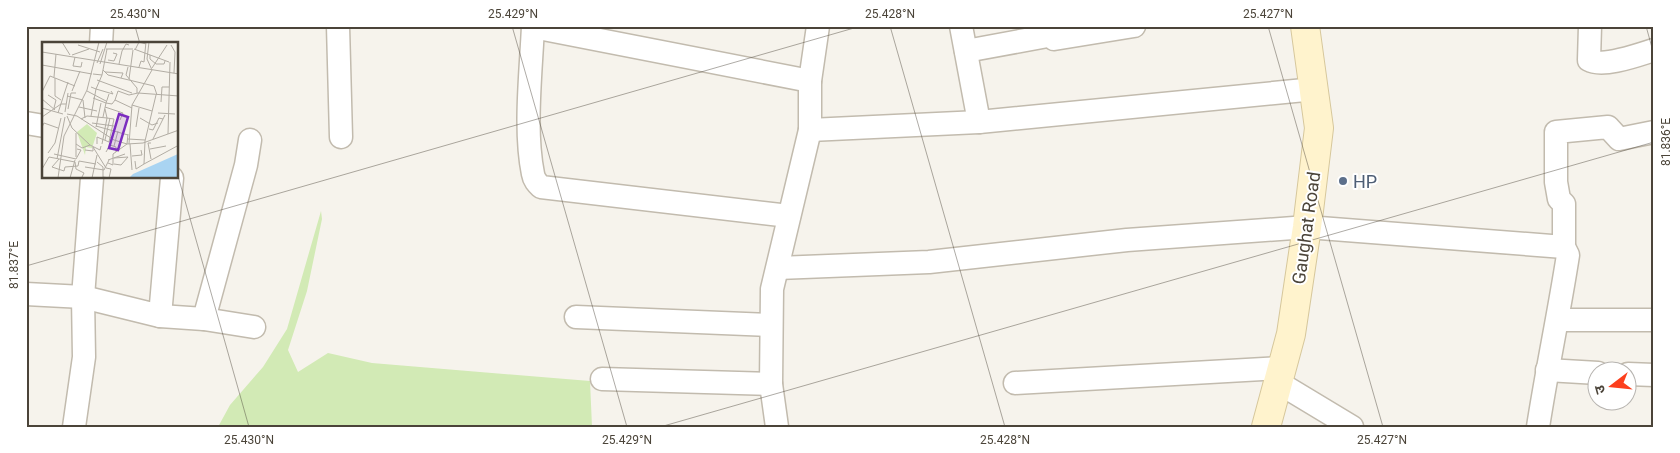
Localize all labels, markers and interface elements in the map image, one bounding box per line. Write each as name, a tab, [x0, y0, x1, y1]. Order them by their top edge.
text: 25.430°N	[110, 7, 160, 21]
text: 25.429°N	[488, 7, 538, 21]
text: 25.428°N	[865, 7, 915, 21]
text: 25.427°N	[1243, 7, 1293, 21]
inset map	[42, 42, 179, 179]
text: 81.836°E	[1659, 118, 1673, 166]
street label: Gaughat Road	[1288, 170, 1324, 286]
place label: HP	[1353, 171, 1377, 192]
marker: HP	[1337, 175, 1349, 187]
text: 81.837°E	[7, 241, 21, 289]
north arrow	[1588, 360, 1638, 410]
text: उ	[1590, 383, 1608, 396]
text: 25.430°N	[224, 433, 274, 447]
text: 25.429°N	[602, 433, 652, 447]
text: 25.428°N	[980, 433, 1030, 447]
text: 25.427°N	[1357, 433, 1407, 447]

